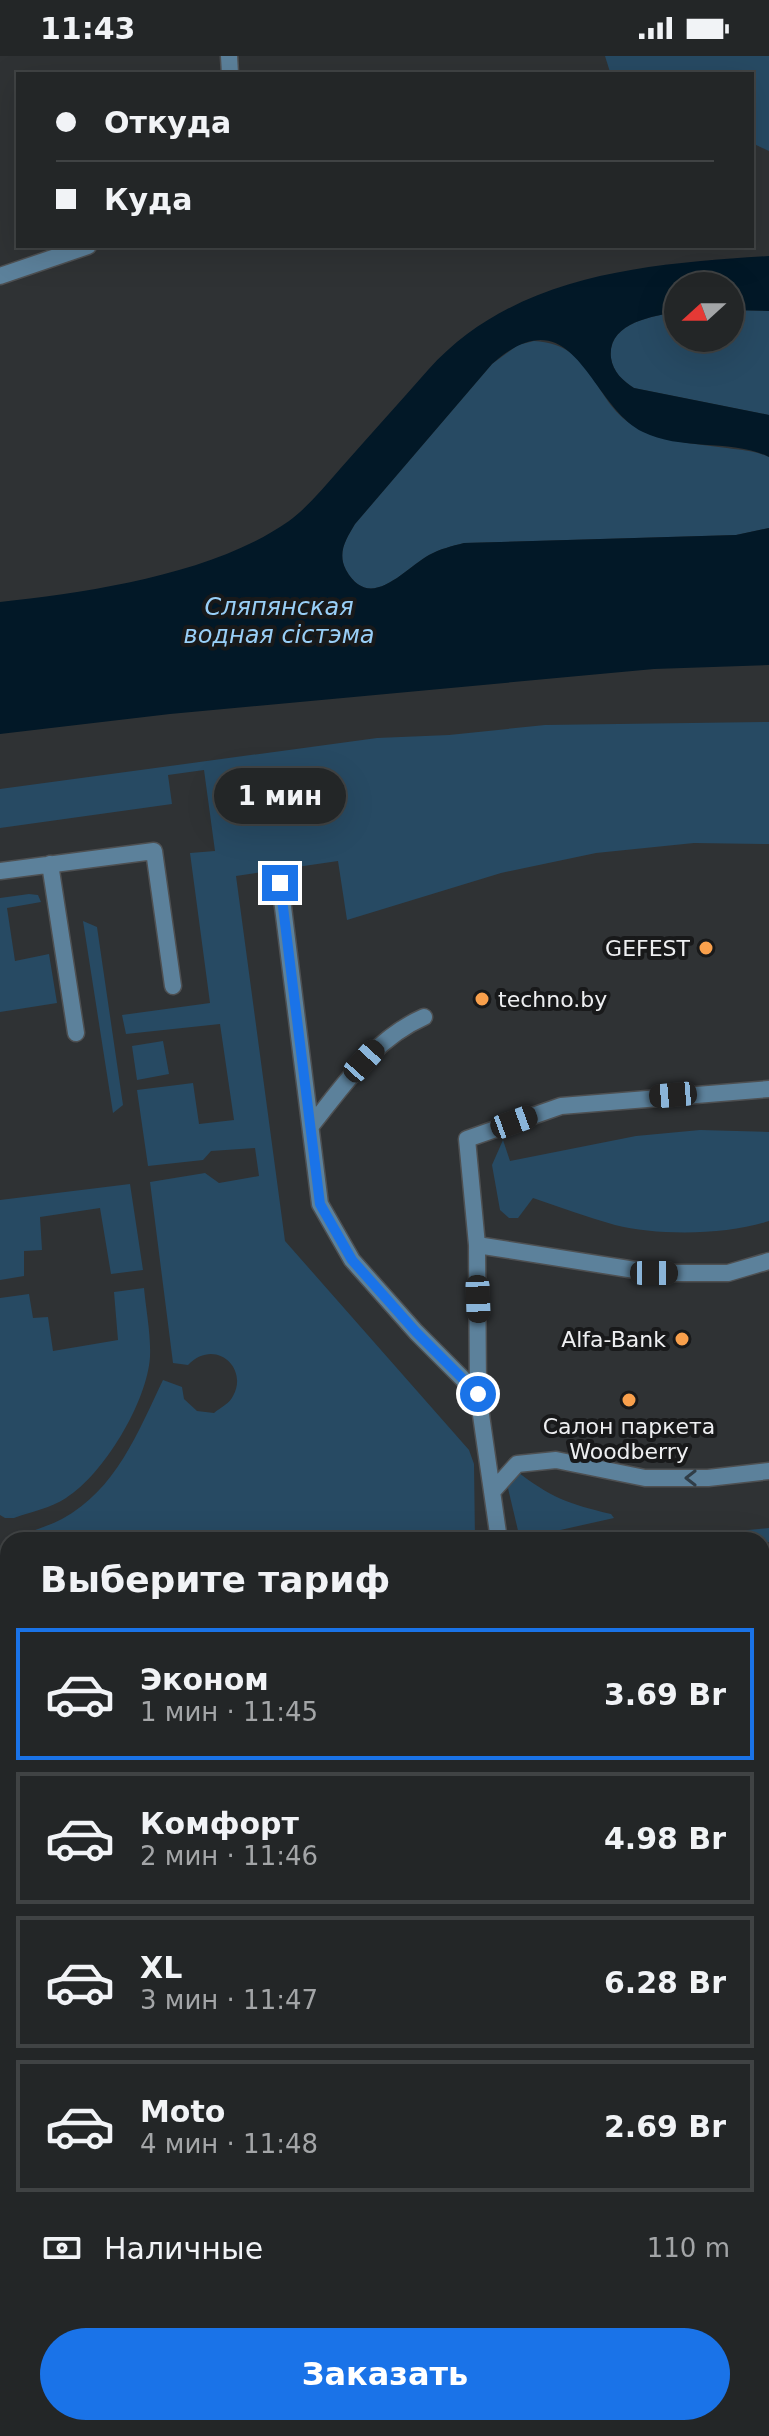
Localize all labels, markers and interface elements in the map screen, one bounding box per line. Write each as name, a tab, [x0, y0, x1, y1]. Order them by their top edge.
text: 11:43	[40, 11, 136, 46]
text: Откуда	[104, 105, 231, 140]
text: Куда	[104, 182, 193, 217]
north arrow	[664, 272, 744, 352]
map controls	[664, 272, 744, 352]
water label: Сляпянская водная сістэма	[184, 593, 374, 649]
callout: 1 мин	[214, 767, 346, 823]
text: 1 мин	[238, 781, 322, 811]
route end	[262, 865, 298, 901]
place label: GEFEST	[605, 936, 691, 961]
marker: GEFEST	[697, 939, 715, 957]
place label: techno.by	[498, 987, 607, 1012]
marker: techno.by	[473, 990, 491, 1008]
car	[339, 1035, 389, 1087]
car	[648, 1081, 698, 1109]
car	[487, 1103, 541, 1141]
car	[630, 1261, 678, 1285]
car	[465, 1275, 491, 1323]
place label: Alfa-Bank	[561, 1327, 666, 1352]
marker: Alfa-Bank	[673, 1330, 691, 1348]
route start	[460, 1376, 496, 1412]
marker: Салон паркета Woodberry	[620, 1391, 638, 1409]
place label: Салон паркета Woodberry	[543, 1414, 715, 1464]
one-way arrow	[684, 1469, 697, 1487]
text: Выберите тариф	[40, 1559, 390, 1600]
icon: car	[44, 1658, 116, 1730]
text: Эконом	[140, 1662, 269, 1697]
text: 3.69 Br	[604, 1677, 726, 1712]
text: 1 мин · 11:45	[140, 1697, 318, 1727]
icon: car	[44, 1802, 116, 1874]
text: Комфорт	[140, 1806, 299, 1841]
text: 4.98 Br	[604, 1821, 726, 1856]
text: 2 мин · 11:46	[140, 1841, 318, 1871]
icon: car	[44, 1946, 116, 2018]
text: XL	[140, 1950, 182, 1985]
text: 6.28 Br	[604, 1965, 726, 2000]
text: 3 мин · 11:47	[140, 1985, 318, 2015]
icon: car	[44, 2090, 116, 2162]
text: Moto	[140, 2094, 225, 2129]
text: 2.69 Br	[604, 2109, 726, 2144]
text: 4 мин · 11:48	[140, 2129, 318, 2159]
icon: cash	[40, 2226, 84, 2270]
text: Наличные	[104, 2231, 263, 2266]
text: 110 m	[647, 2233, 730, 2263]
button: Заказать	[40, 2328, 730, 2420]

